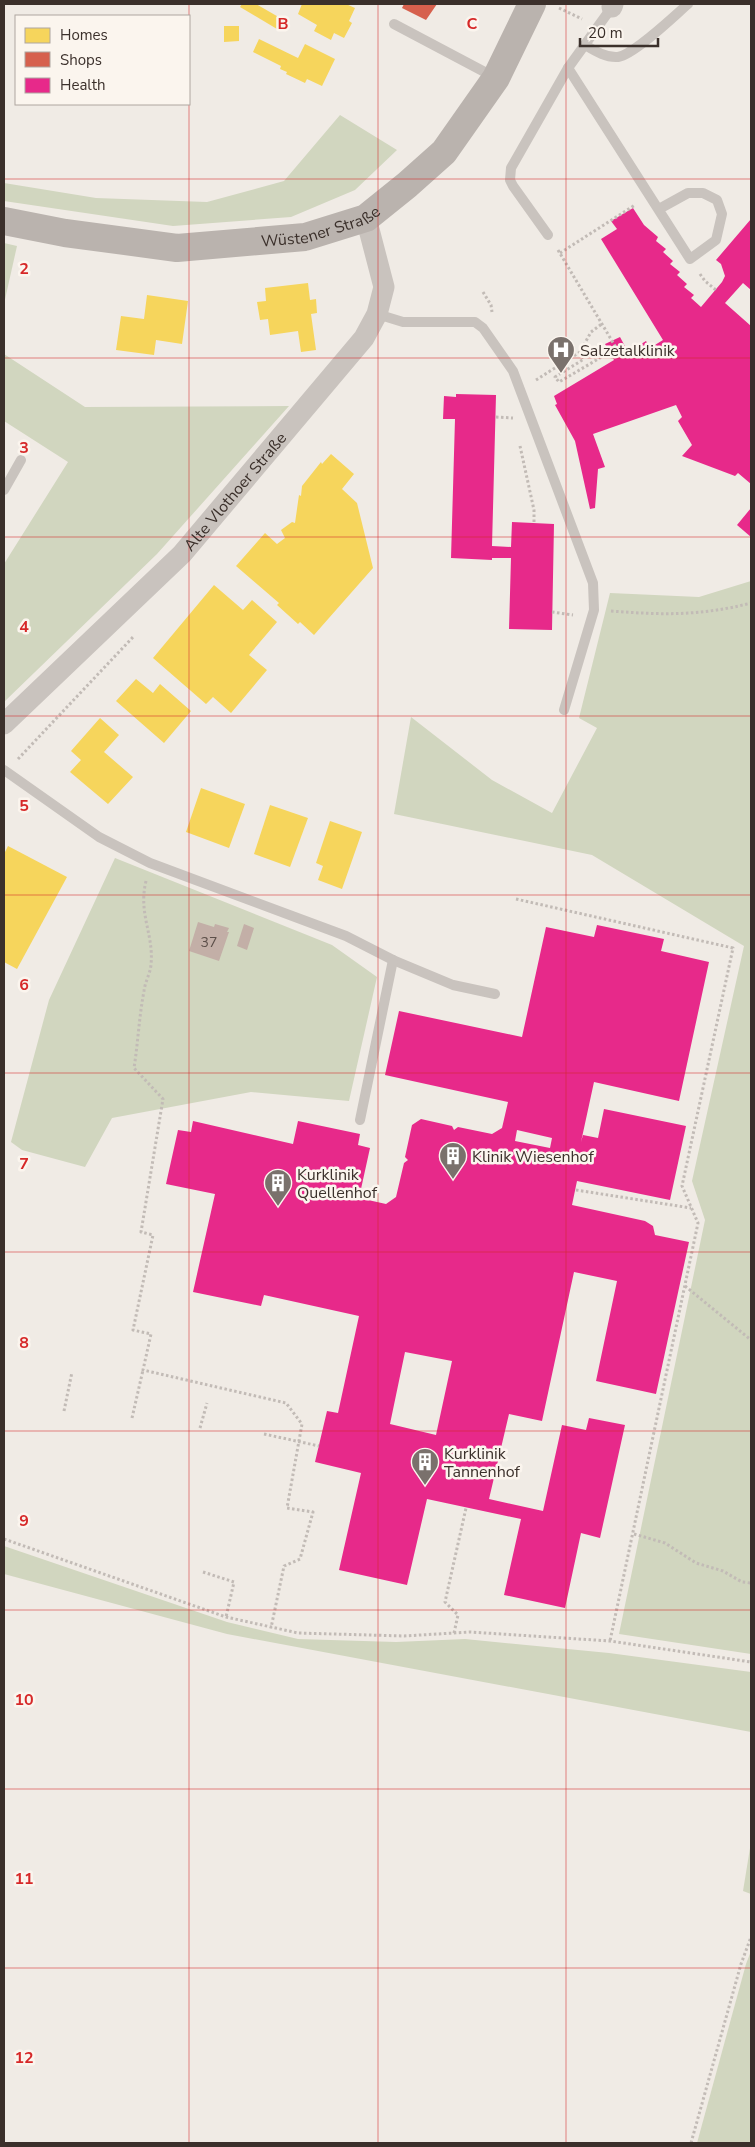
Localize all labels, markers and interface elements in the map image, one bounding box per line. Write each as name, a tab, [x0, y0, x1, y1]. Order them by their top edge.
text: B	[277, 13, 289, 35]
text: C	[467, 13, 478, 35]
legend	[15, 15, 190, 105]
scale bar	[580, 15, 658, 47]
text: 20 m	[588, 23, 623, 43]
text: Homes	[60, 25, 108, 45]
text: Shops	[60, 50, 102, 70]
text: Health	[60, 75, 105, 95]
street label: Wüstener Straße	[260, 201, 385, 253]
text: 2	[19, 258, 29, 280]
hospital icon: Salzetalklinik	[546, 335, 576, 374]
place label: Salzetalklinik	[580, 340, 676, 362]
street label: Alte Vlothoer Straße	[179, 428, 292, 556]
text: 3	[19, 437, 29, 459]
text: 4	[19, 616, 29, 638]
text: 5	[19, 795, 29, 817]
house number: 37	[201, 933, 217, 952]
text: 6	[19, 974, 29, 996]
building icon: Klinik Wiesenhof	[438, 1141, 468, 1180]
place label: Klinik Wiesenhof	[472, 1146, 594, 1168]
text: 7	[19, 1153, 29, 1175]
place label: Kurklinik Quellenhof	[297, 1164, 378, 1204]
building icon: Kurklinik Quellenhof	[263, 1168, 293, 1207]
text: 8	[19, 1332, 29, 1354]
place label: Kurklinik Tannenhof	[444, 1443, 521, 1483]
building icon: Kurklinik Tannenhof	[410, 1447, 440, 1486]
text: 9	[19, 1510, 29, 1532]
text: 10	[14, 1689, 34, 1711]
text: 11	[14, 1868, 34, 1890]
text: 12	[14, 2047, 34, 2069]

